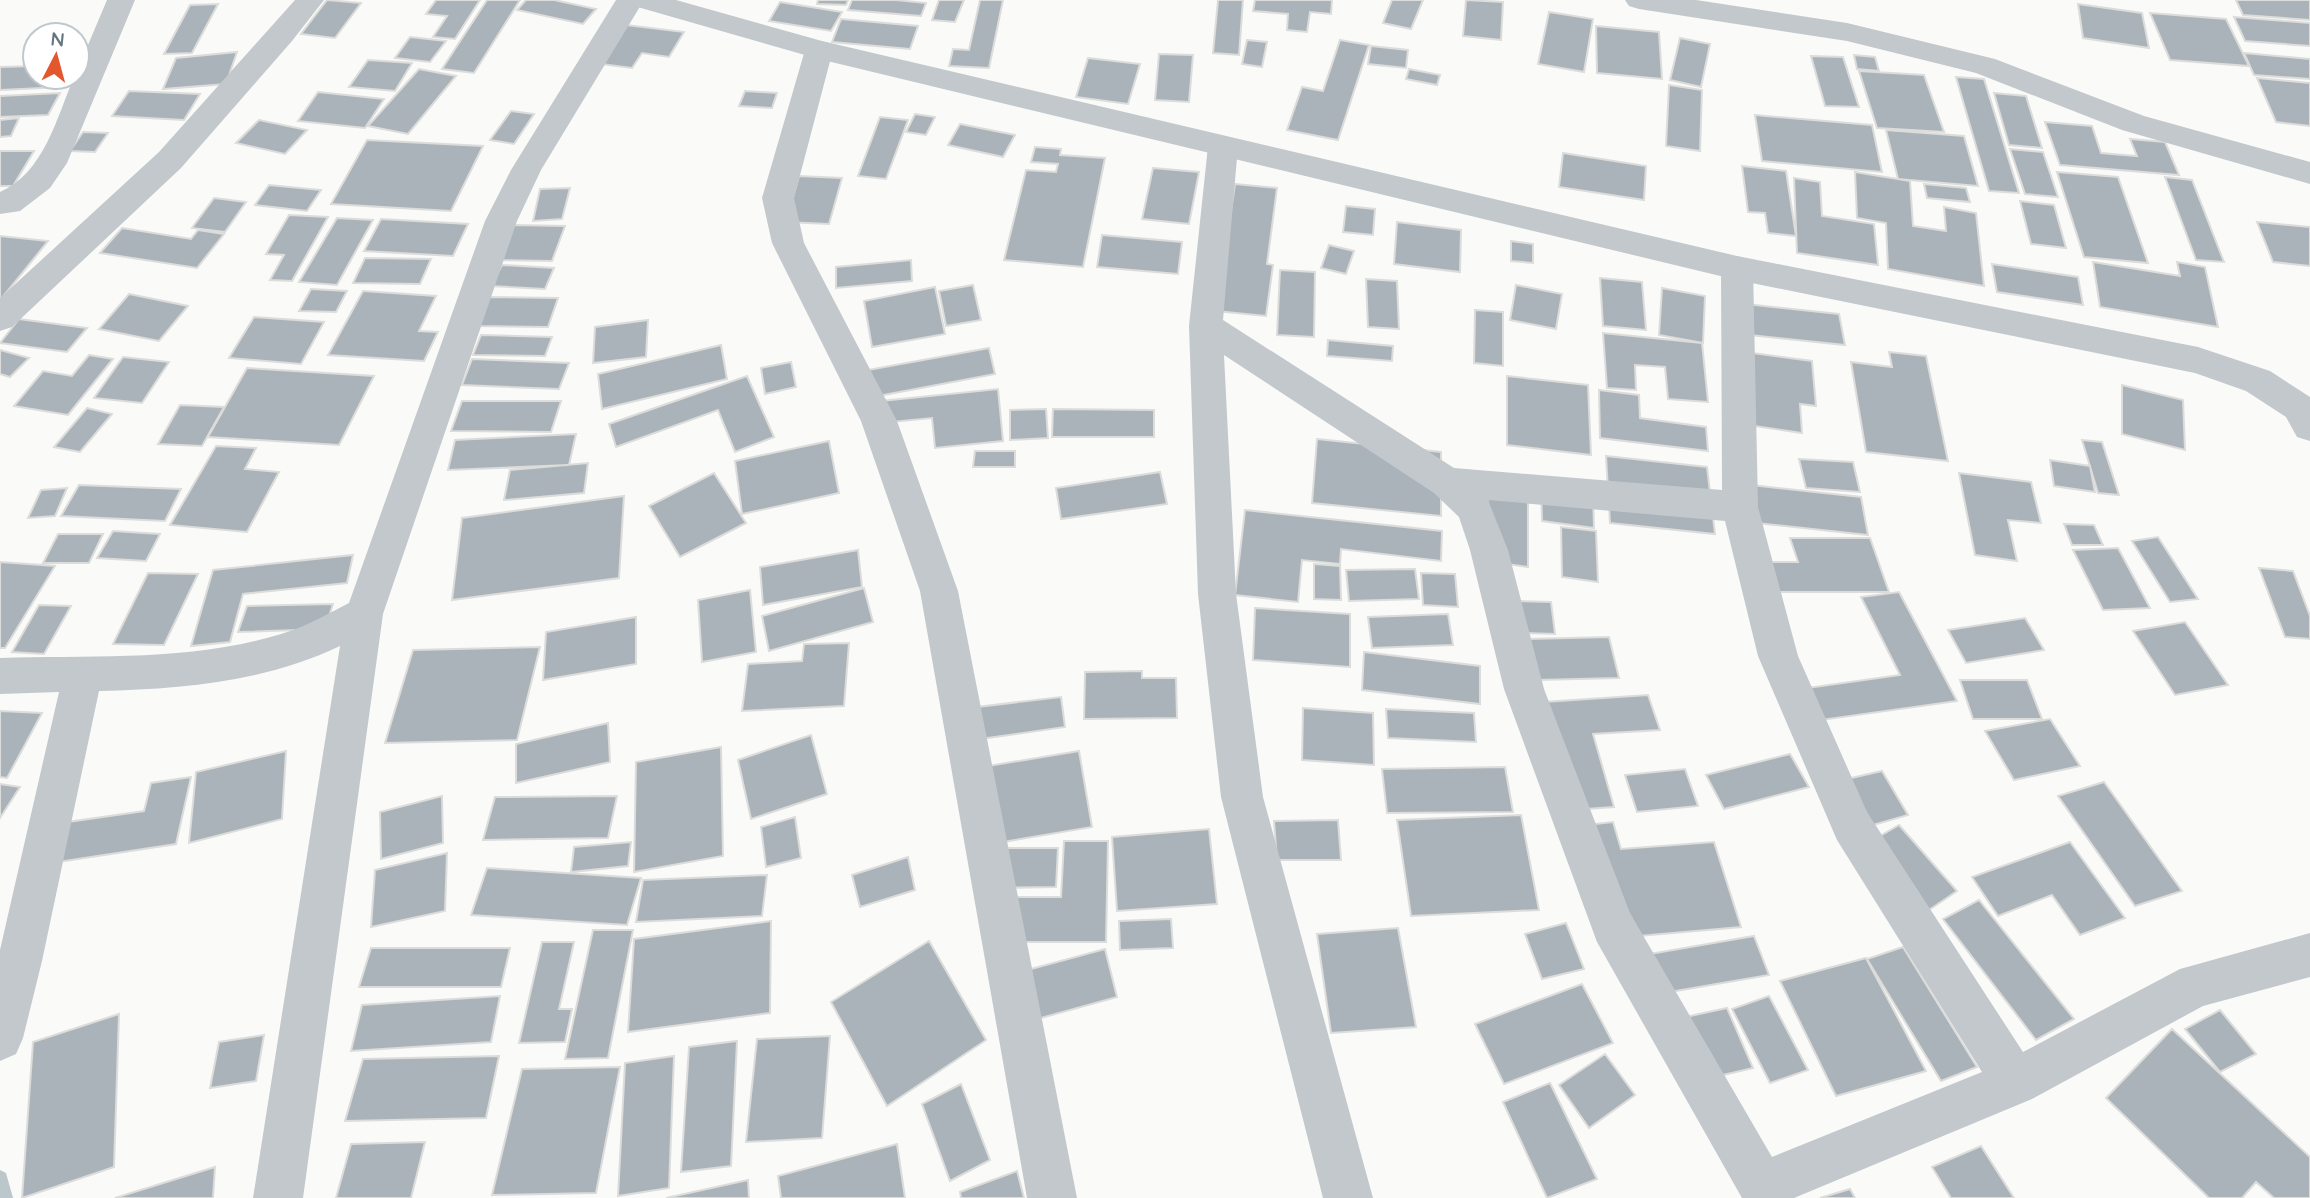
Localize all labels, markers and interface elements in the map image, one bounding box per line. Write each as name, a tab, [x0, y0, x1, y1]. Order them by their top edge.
north arrow	[21, 21, 91, 91]
text: N	[50, 26, 66, 52]

